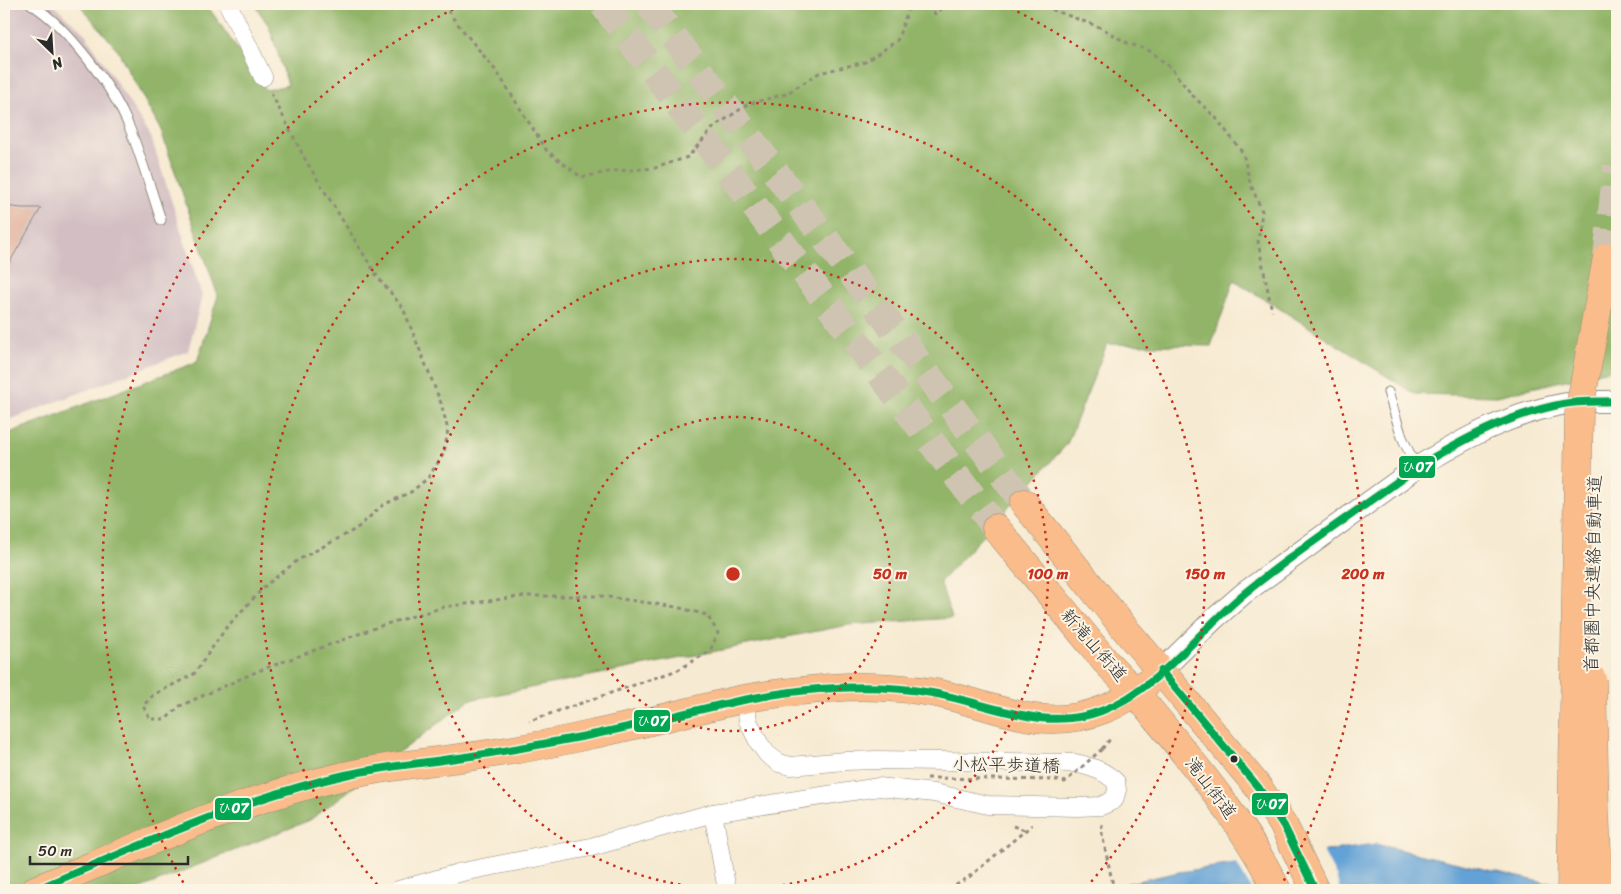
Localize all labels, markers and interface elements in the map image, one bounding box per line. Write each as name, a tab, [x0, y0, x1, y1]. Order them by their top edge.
north arrow	[28, 28, 78, 78]
text: N	[47, 50, 68, 77]
line badge: ひ07	[1398, 455, 1436, 479]
text: ひ07	[1402, 455, 1433, 480]
street label: 首都圏中央連絡自動車道	[1575, 475, 1611, 673]
text: 50 m	[873, 561, 908, 587]
text: 100 m	[1028, 561, 1069, 587]
text: 150 m	[1185, 561, 1226, 587]
text: 200 m	[1340, 561, 1385, 587]
centre of rings	[724, 565, 742, 583]
street label: 新滝山街道	[1052, 601, 1136, 689]
line badge: ひ07	[633, 709, 671, 733]
text: ひ07	[637, 709, 668, 734]
street label: 小松平歩道橋	[952, 748, 1060, 782]
street label: 滝山街道	[1177, 750, 1245, 826]
unlabelled marker	[1229, 754, 1239, 764]
line badge: ひ07	[1251, 792, 1289, 816]
text: ひ07	[1255, 792, 1286, 817]
text: ひ07	[218, 796, 249, 821]
line badge: ひ07	[214, 797, 252, 821]
scale bar	[30, 834, 188, 866]
text: 50 m	[38, 838, 73, 864]

